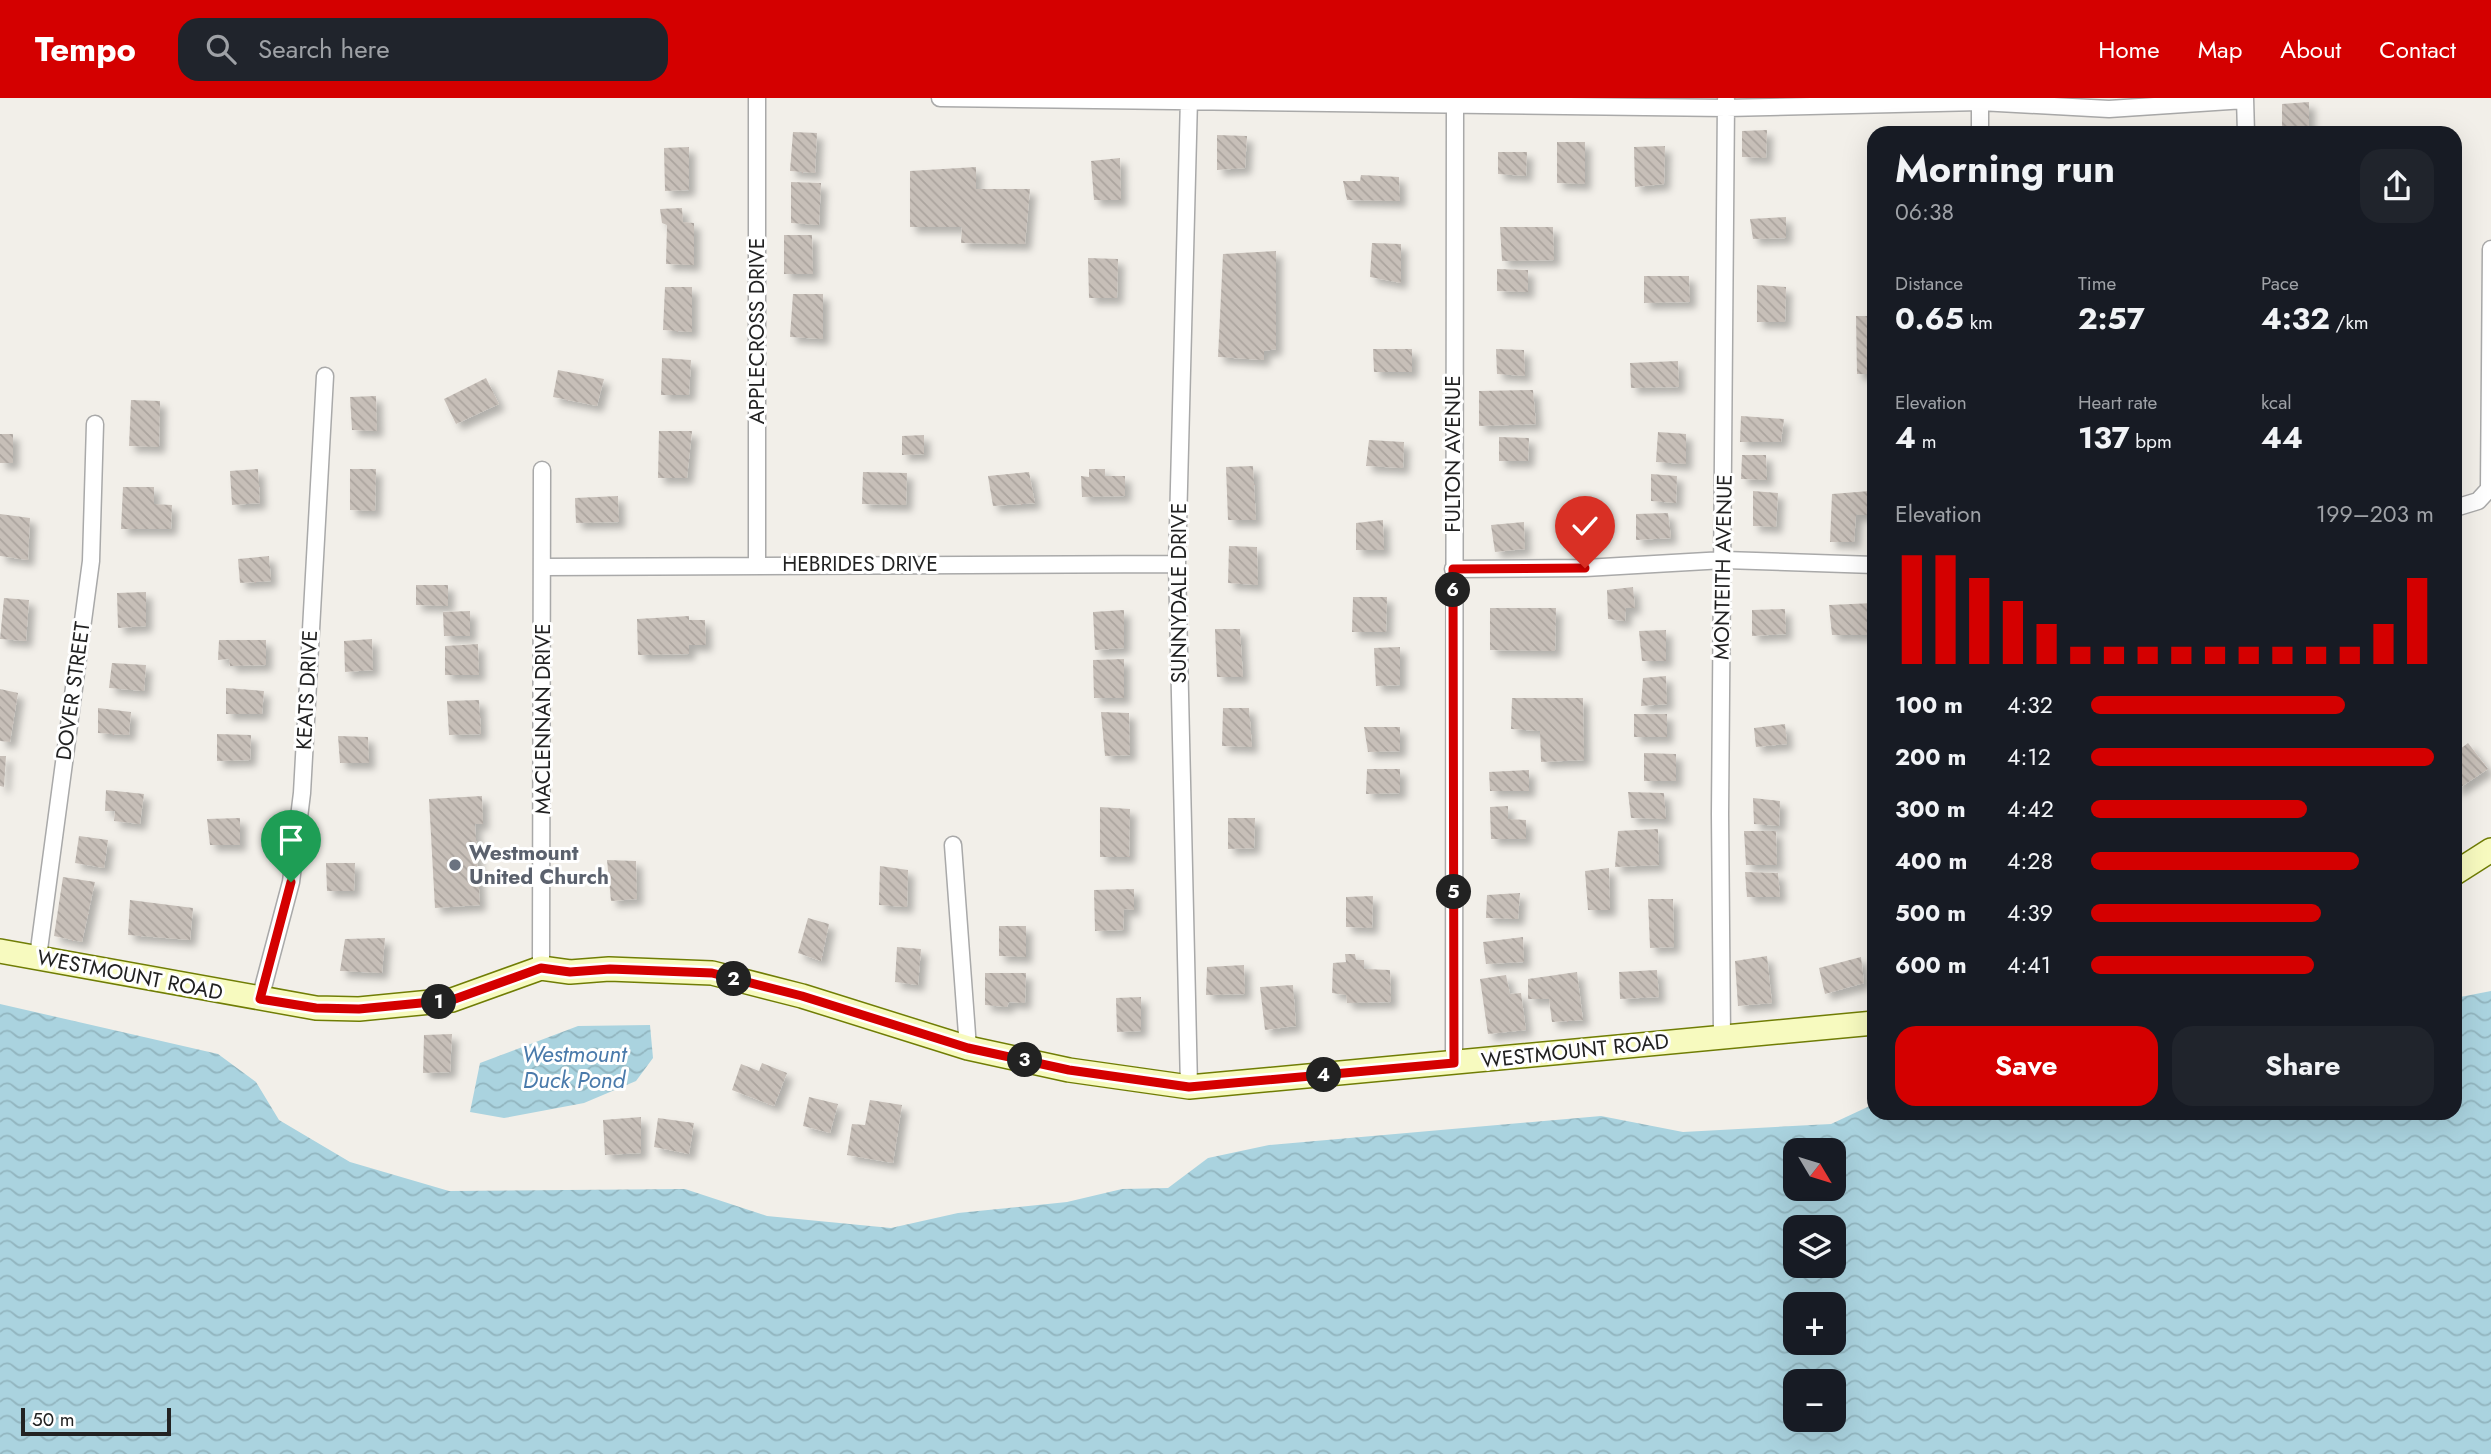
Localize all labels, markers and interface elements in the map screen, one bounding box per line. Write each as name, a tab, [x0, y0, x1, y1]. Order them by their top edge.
search box	[178, 18, 668, 81]
text: Tempo	[35, 26, 136, 73]
icon: search	[202, 30, 240, 68]
text: Search here	[258, 30, 390, 68]
text: Home	[2098, 32, 2160, 67]
text: Map	[2198, 32, 2242, 67]
text: About	[2280, 32, 2341, 67]
text: Contact	[2379, 32, 2456, 67]
text: Morning run	[1895, 141, 2115, 196]
button: share	[2360, 149, 2434, 223]
text: 06:38	[1895, 195, 1954, 229]
street label: APPLECROSS DRIVE	[742, 238, 772, 424]
text: Distance	[1895, 270, 1963, 297]
text: Time	[2078, 270, 2116, 297]
text: Pace	[2261, 270, 2299, 297]
text: 0.65	[1895, 297, 1964, 340]
text: 2:57	[2078, 297, 2145, 340]
text: 4:32	[2261, 297, 2330, 340]
text: km	[1964, 309, 1993, 336]
text: /km	[2330, 309, 2369, 336]
street label: FULTON AVENUE	[1438, 375, 1468, 533]
text: Elevation	[1895, 389, 1967, 416]
text: Heart rate	[2078, 389, 2157, 416]
text: kcal	[2261, 389, 2292, 416]
text: 4	[1895, 416, 1916, 459]
text: 137	[2078, 416, 2130, 459]
text: 44	[2261, 416, 2303, 459]
text: m	[1916, 428, 1936, 455]
text: bpm	[2130, 428, 2172, 455]
street label: MONTEITH AVENUE	[1706, 474, 1740, 660]
pin	[1555, 496, 1615, 568]
text: Elevation	[1895, 497, 1982, 531]
text: 199–203 m	[2316, 497, 2434, 531]
street label: SUNNYDALE DRIVE	[1164, 503, 1194, 683]
icon: check	[1566, 507, 1604, 545]
street label: HEBRIDES DRIVE	[782, 549, 938, 579]
pin: 6	[1436, 573, 1470, 608]
text: 6	[1446, 576, 1459, 603]
street label: DOVER STREET	[48, 620, 98, 762]
street label: MACLENNAN DRIVE	[528, 623, 558, 815]
street label: KEATS DRIVE	[289, 629, 325, 751]
text: 100 m	[1895, 688, 1963, 722]
text: 4:32	[2007, 688, 2053, 722]
text: 200 m	[1895, 740, 1966, 774]
text: 4:12	[2007, 740, 2051, 774]
text: 300 m	[1895, 792, 1966, 826]
text: 4:42	[2007, 792, 2054, 826]
pin	[261, 810, 321, 882]
icon: arrive	[272, 821, 310, 859]
place label: Westmount United Church	[469, 838, 609, 892]
text: 400 m	[1895, 844, 1967, 878]
text: 4:28	[2007, 844, 2053, 878]
marker: Westmount United Church	[447, 857, 463, 873]
pin: 5	[1436, 874, 1472, 910]
text: 5	[1447, 878, 1460, 905]
text: 500 m	[1895, 896, 1966, 930]
text: 4:39	[2007, 896, 2053, 930]
street label: WESTMOUNT ROAD	[35, 942, 225, 1008]
text: 600 m	[1895, 948, 1967, 982]
text: 4:41	[2007, 948, 2051, 982]
pin: 2	[716, 962, 752, 996]
text: 2	[727, 965, 740, 992]
pin: 1	[422, 984, 457, 1020]
text: 1	[434, 988, 443, 1015]
street label: WESTMOUNT ROAD	[1480, 1026, 1670, 1076]
button: Save	[1895, 1026, 2158, 1106]
button: Share	[2172, 1026, 2434, 1106]
water label: Westmount Duck Pond	[522, 1037, 628, 1097]
pin: 3	[1007, 1042, 1042, 1077]
text: 3	[1019, 1046, 1030, 1073]
pin: 4	[1306, 1058, 1342, 1093]
text: 4	[1317, 1061, 1330, 1088]
north arrow	[1783, 1138, 1846, 1200]
map controls	[1783, 1138, 1846, 1432]
button: layers	[1783, 1215, 1846, 1278]
button: +	[1783, 1292, 1846, 1355]
button: −	[1783, 1369, 1846, 1432]
scale bar	[21, 1405, 172, 1437]
text: 50 m	[32, 1406, 75, 1433]

